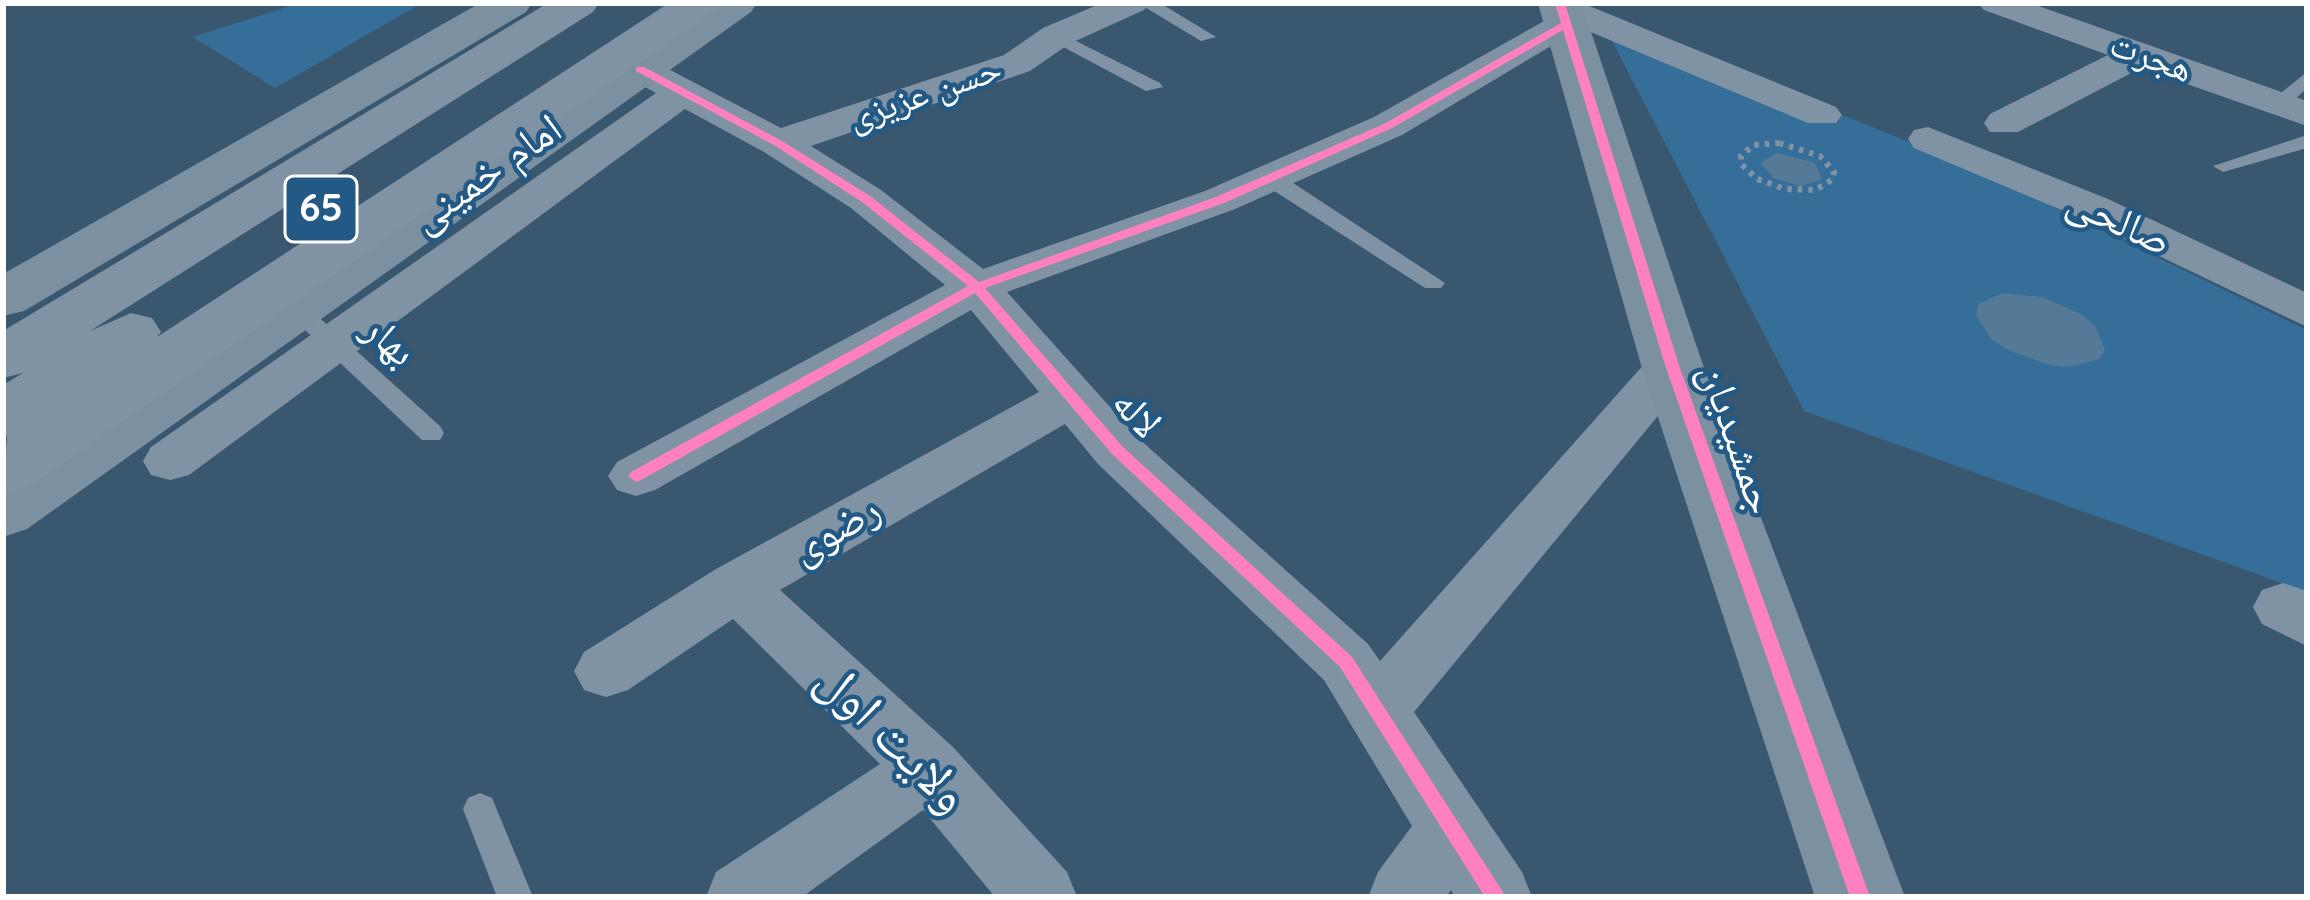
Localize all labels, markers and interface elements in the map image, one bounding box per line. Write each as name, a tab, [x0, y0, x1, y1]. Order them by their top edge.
street label: هجرت	[2104, 23, 2198, 93]
street label: حسن عزیزی	[843, 48, 1007, 140]
street label: امام خمینی	[402, 104, 572, 244]
road number: 65	[285, 176, 357, 242]
street label: صالحی	[2059, 176, 2179, 268]
street label: بهار	[352, 304, 426, 378]
street label: جمشیدیان	[1688, 357, 1786, 521]
street label: لاله	[1101, 379, 1171, 449]
street label: رضوی	[782, 484, 890, 576]
street label: ولایت اول	[803, 649, 981, 827]

